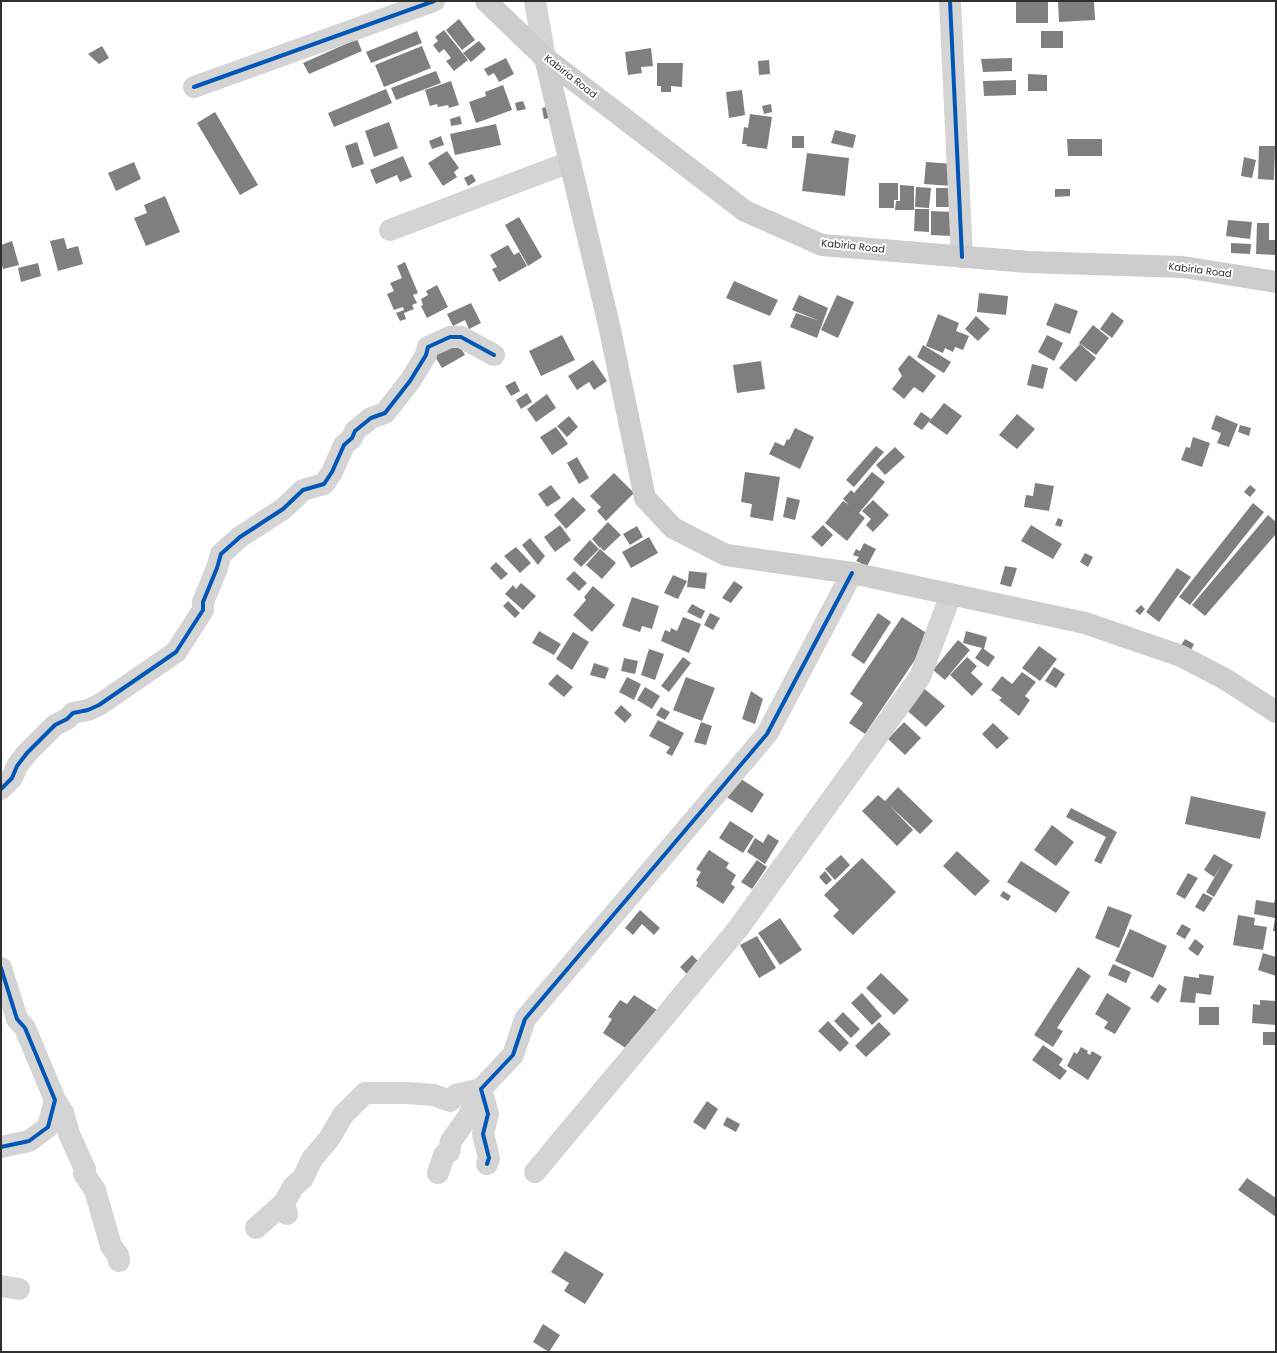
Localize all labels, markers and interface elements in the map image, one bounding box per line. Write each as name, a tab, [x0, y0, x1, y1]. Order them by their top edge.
street label: Kabiria Road	[541, 53, 599, 101]
street label: Kabiria Road	[821, 238, 885, 256]
street label: Kabiria Road	[1168, 261, 1232, 281]

